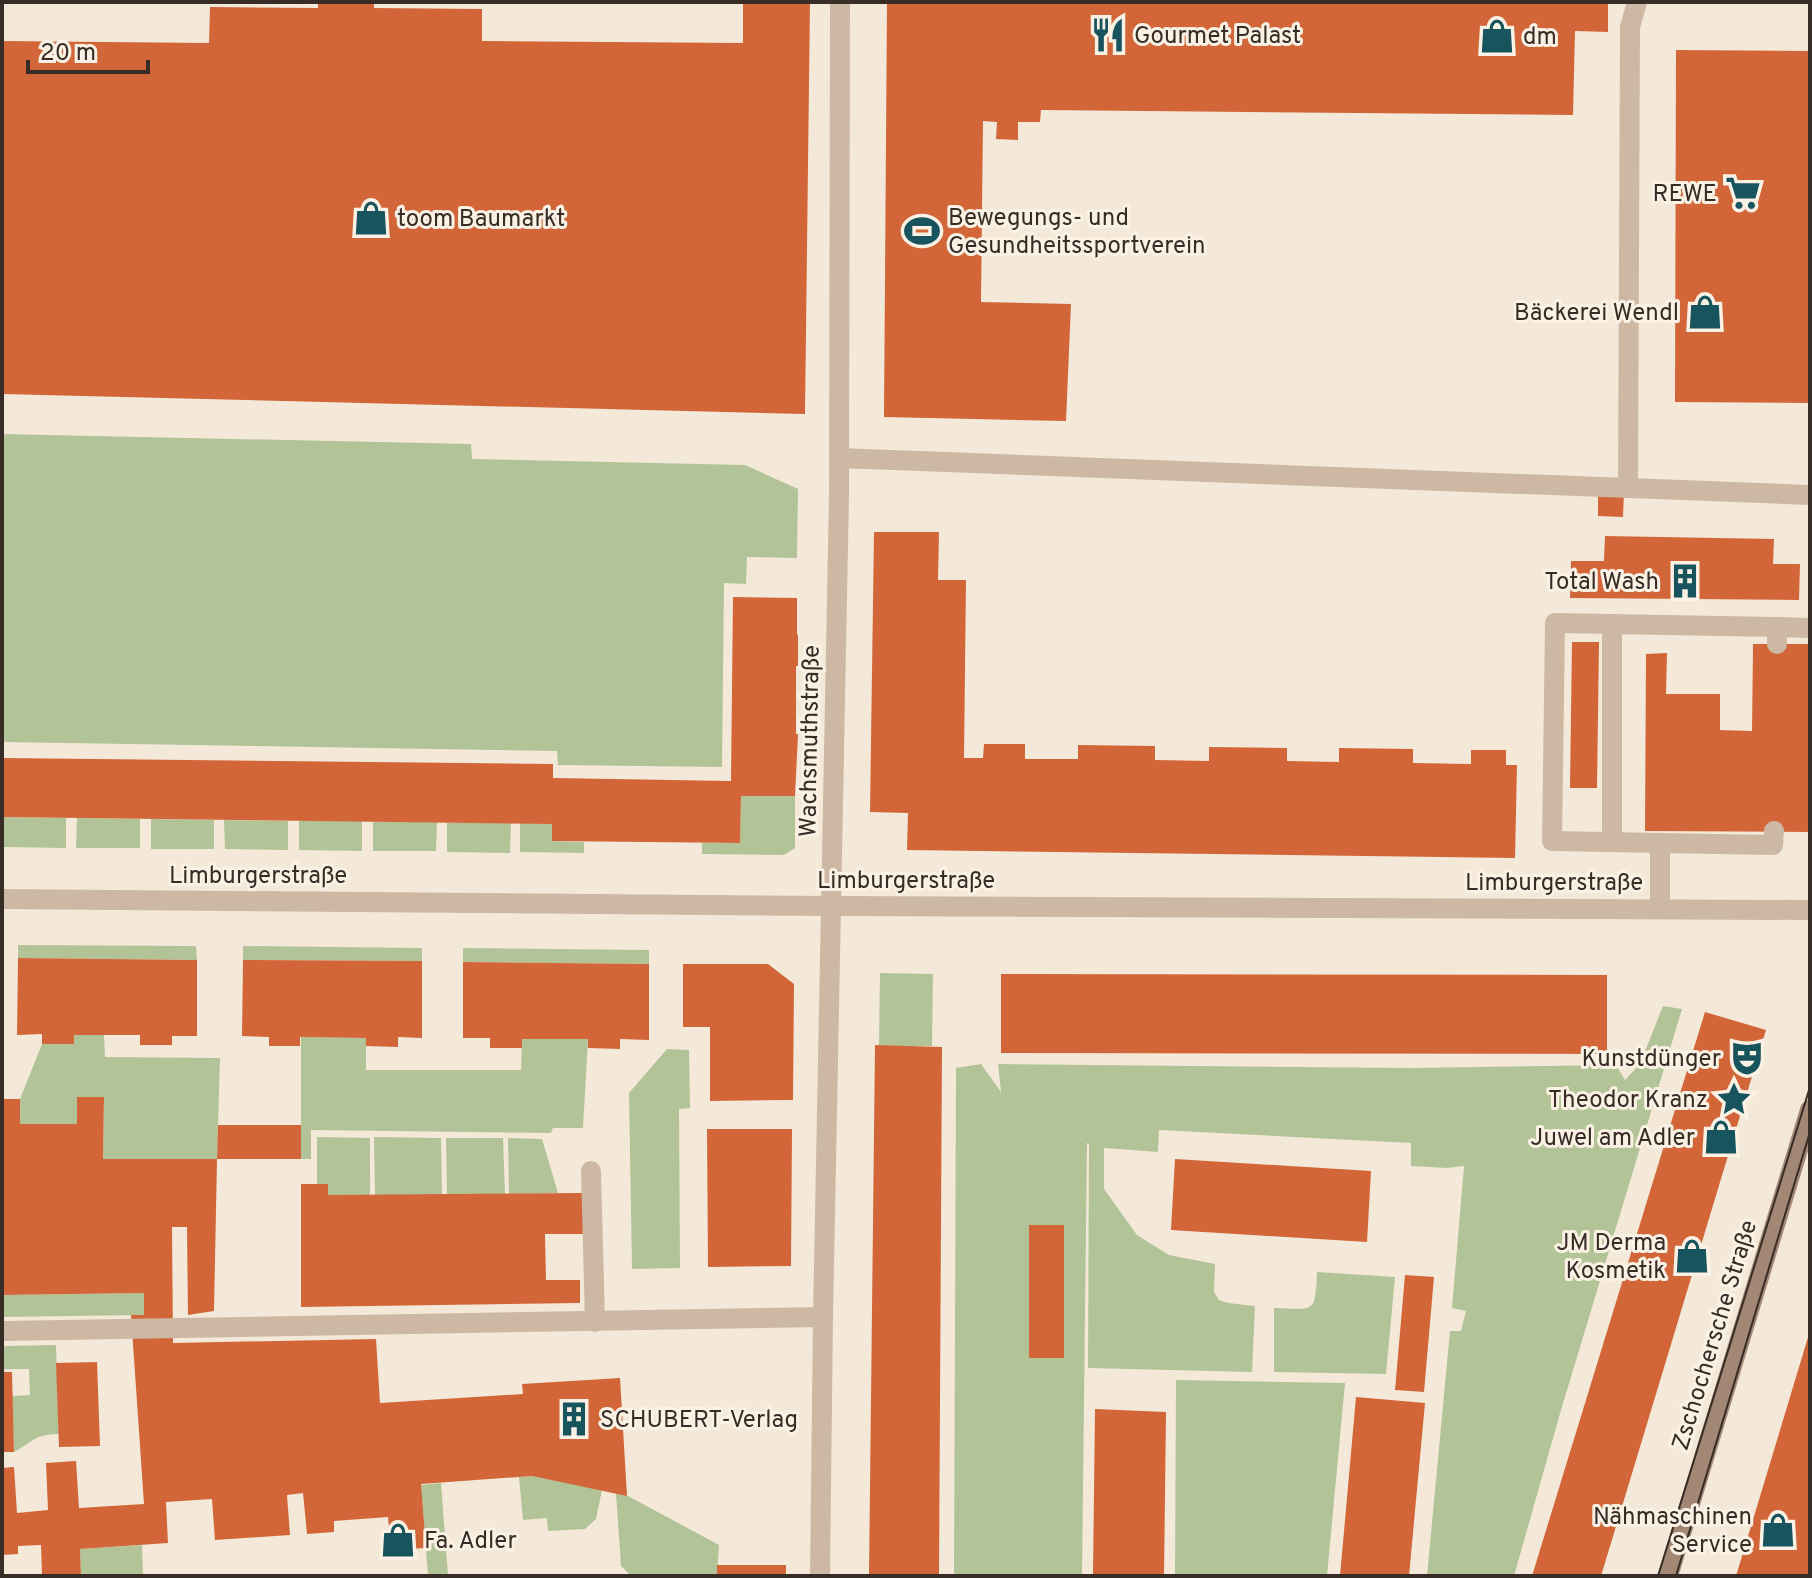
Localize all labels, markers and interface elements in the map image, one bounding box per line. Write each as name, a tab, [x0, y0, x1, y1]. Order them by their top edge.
restaurant icon: Gourmet Palast	[1089, 16, 1127, 54]
shop icon: dm	[1478, 17, 1516, 55]
place label: Gourmet Palast	[1134, 22, 1301, 52]
place label: dm	[1523, 23, 1557, 53]
scale bar	[28, 24, 148, 74]
text: 20 m	[40, 39, 96, 69]
supermarket icon: REWE	[1724, 174, 1762, 212]
place label: REWE	[1653, 180, 1717, 210]
shop icon: toom Baumarkt	[352, 199, 390, 237]
place label: Bewegungs- und Gesundheitssportverein	[948, 204, 1206, 262]
place label: toom Baumarkt	[397, 205, 565, 235]
sports icon: Bewegungs- und Gesundheitssportverein	[903, 212, 941, 250]
shop icon: Bäckerei Wendl	[1686, 293, 1724, 331]
place label: Bäckerei Wendl	[1514, 299, 1679, 329]
building icon: Total Wash	[1666, 562, 1704, 600]
place label: Total Wash	[1544, 568, 1659, 598]
street label: Wachsmuthstraße	[794, 645, 828, 837]
street label: Limburgerstraße	[169, 862, 347, 892]
street label: Limburgerstraße	[817, 867, 995, 897]
street label: Limburgerstraße	[1465, 869, 1643, 899]
theatre icon: Kunstdünger	[1728, 1039, 1766, 1077]
place label: Kunstdünger	[1581, 1045, 1721, 1075]
place icon: Theodor Kranz	[1715, 1080, 1753, 1118]
place label: Theodor Kranz	[1548, 1086, 1708, 1116]
shop icon: Juwel am Adler	[1702, 1118, 1740, 1156]
place label: Juwel am Adler	[1530, 1124, 1695, 1154]
street label: Zschochersche Straße	[1667, 1217, 1765, 1454]
place label: JM Derma Kosmetik	[1556, 1229, 1666, 1287]
shop icon: JM Derma Kosmetik	[1673, 1237, 1711, 1275]
building icon: SCHUBERT-Verlag	[555, 1400, 593, 1438]
place label: SCHUBERT-Verlag	[600, 1406, 798, 1436]
place label: Nähmaschinen Service	[1593, 1503, 1752, 1561]
shop icon: Nähmaschinen Service	[1759, 1511, 1797, 1549]
shop icon: Fa. Adler	[379, 1521, 417, 1559]
place label: Fa. Adler	[424, 1527, 517, 1557]

